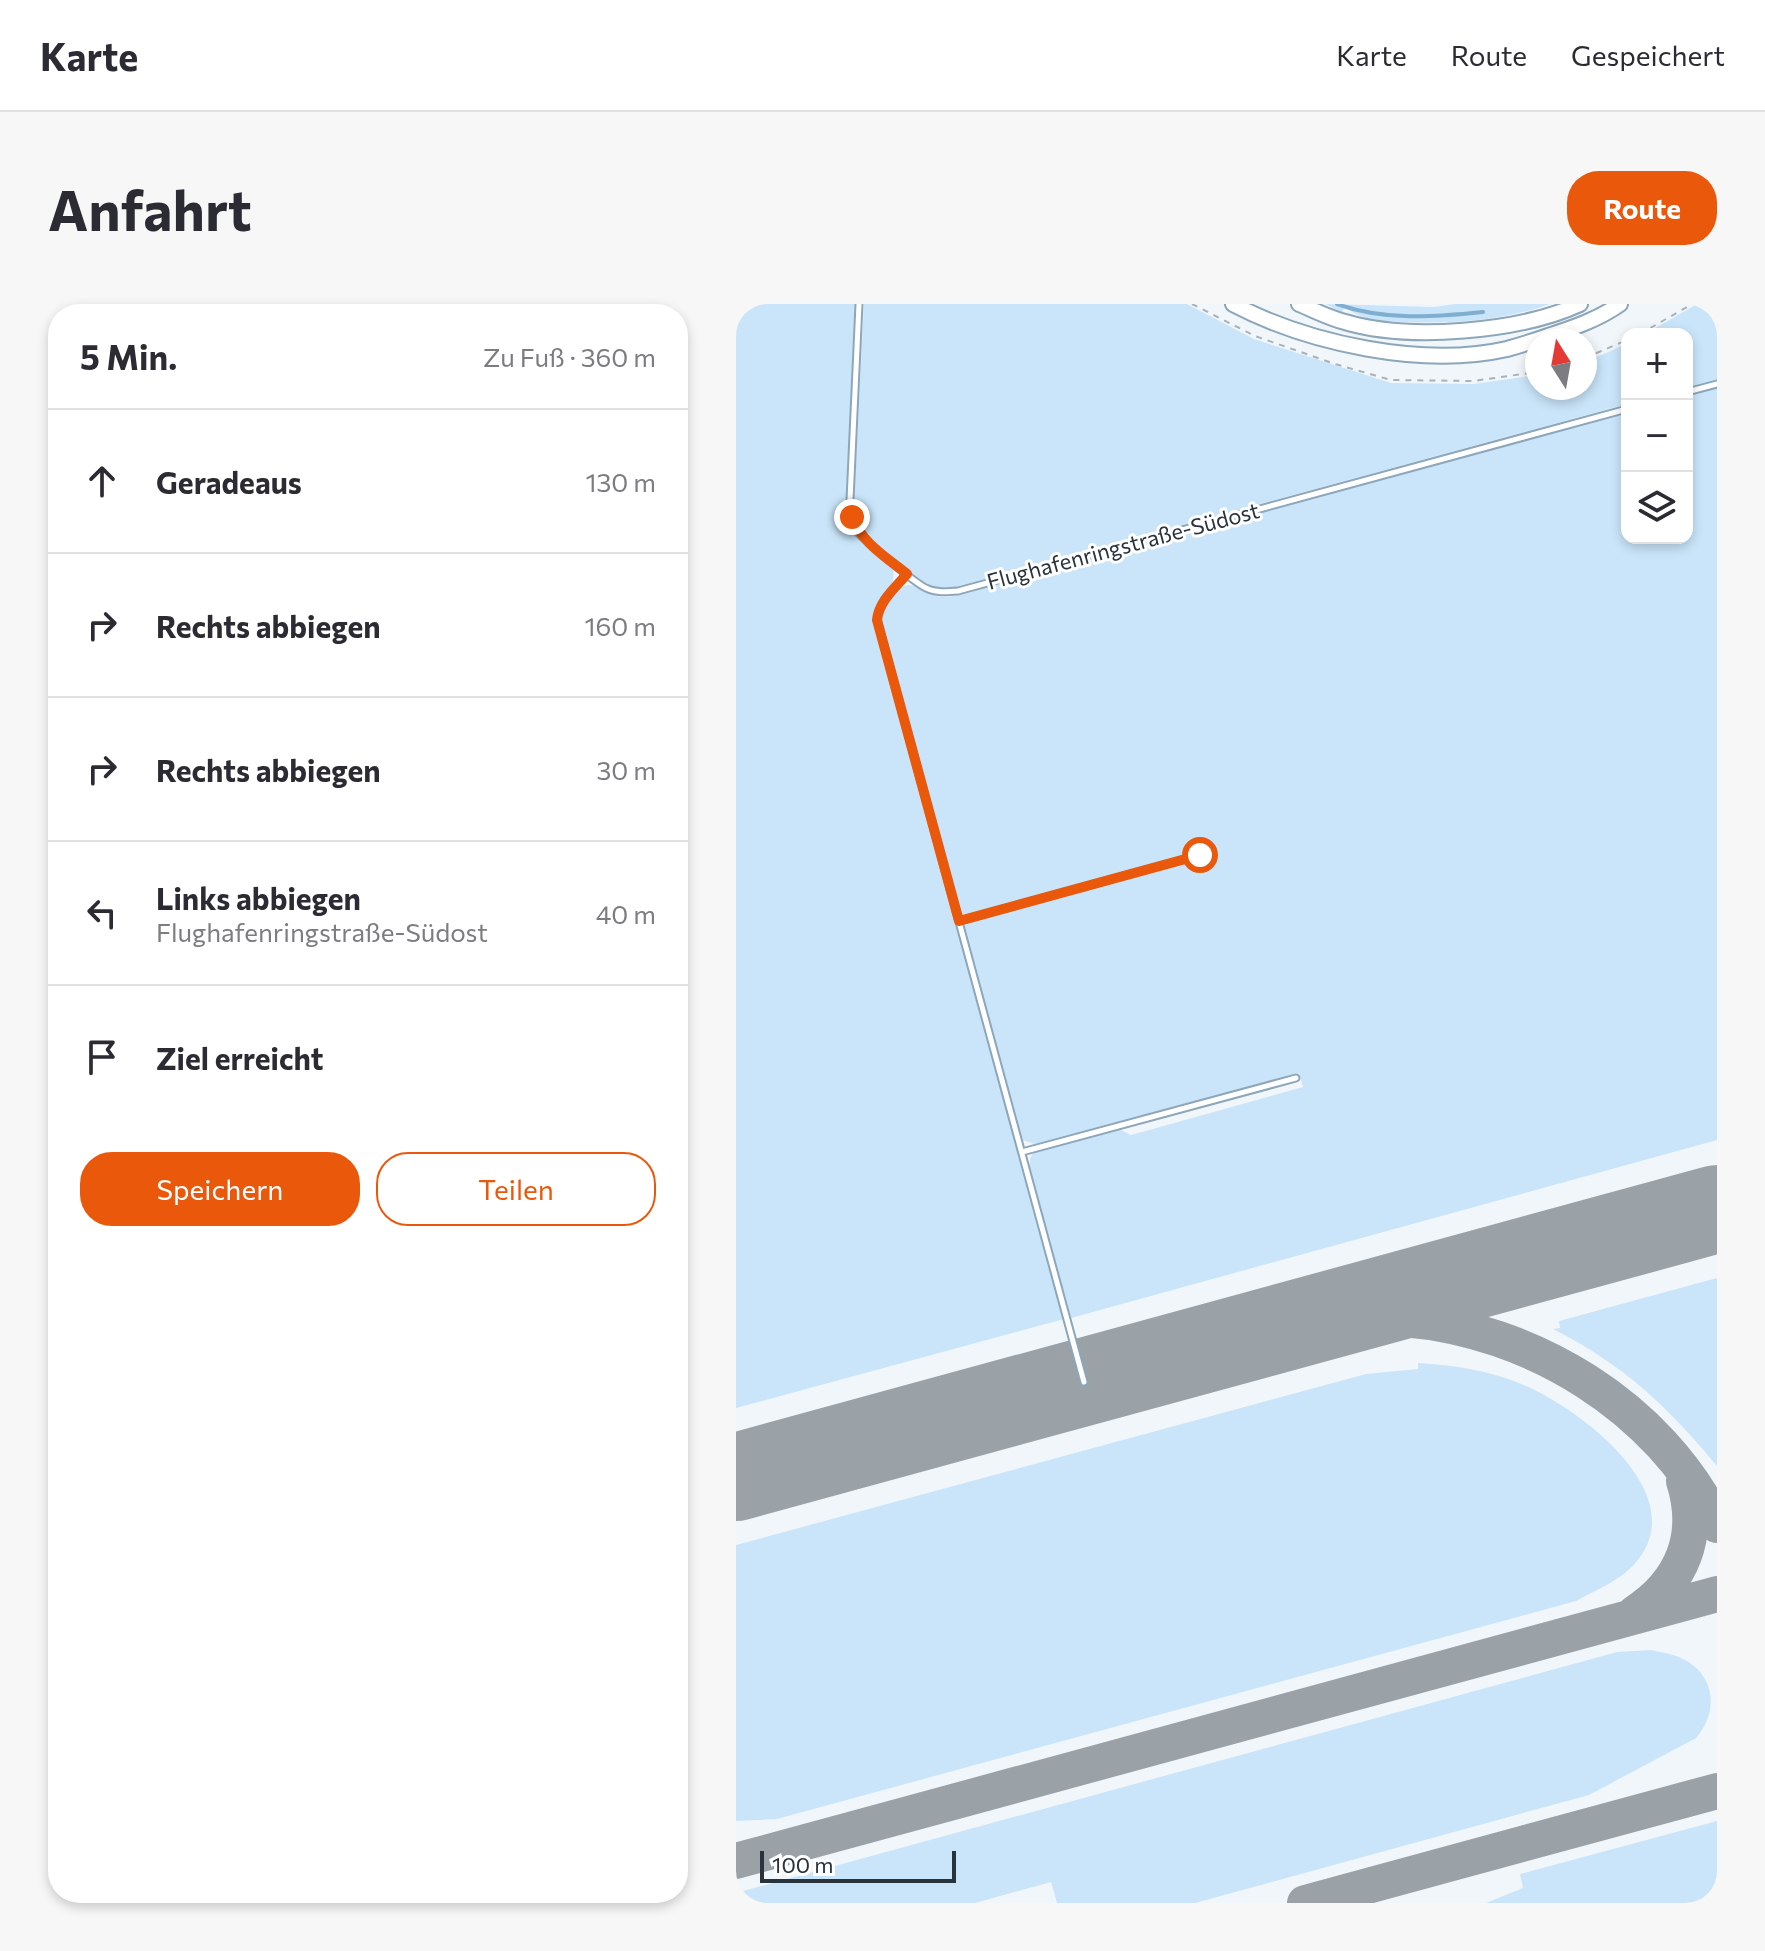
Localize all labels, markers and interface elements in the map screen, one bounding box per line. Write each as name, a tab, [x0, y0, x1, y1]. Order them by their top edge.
text: Karte	[40, 32, 138, 79]
text: Karte	[1336, 38, 1407, 72]
text: Route	[1451, 38, 1527, 72]
text: Gespeichert	[1571, 38, 1725, 72]
button: Route	[1567, 171, 1717, 245]
text: Anfahrt	[48, 174, 252, 243]
north arrow	[1525, 328, 1597, 400]
map controls	[1621, 328, 1693, 544]
button: +	[1621, 328, 1693, 400]
text: 5 Min.	[80, 335, 177, 377]
text: Zu Fuß · 360 m	[483, 341, 656, 372]
button: −	[1621, 400, 1693, 472]
icon: ahead	[80, 459, 124, 503]
text: Geradeaus	[156, 463, 302, 500]
text: 130 m	[585, 466, 656, 497]
button: layers	[1621, 472, 1693, 544]
street label: Flughafenringstraße-Südost	[984, 496, 1262, 595]
route end	[834, 499, 870, 535]
icon: right	[80, 603, 124, 647]
text: Rechts abbiegen	[156, 607, 381, 644]
text: 160 m	[584, 610, 656, 641]
icon: right	[80, 747, 124, 791]
text: Rechts abbiegen	[156, 751, 381, 788]
text: 30 m	[597, 754, 656, 785]
route start	[1182, 837, 1218, 873]
text: Links abbiegen	[156, 879, 361, 916]
icon: left	[80, 891, 124, 935]
text: 40 m	[596, 898, 656, 929]
text: Flughafenringstraße-Südost	[156, 916, 488, 947]
icon: arrive	[80, 1035, 124, 1079]
text: Ziel erreicht	[156, 1039, 324, 1076]
button: Speichern	[80, 1152, 360, 1226]
button: Teilen	[376, 1152, 656, 1226]
scale bar	[760, 1847, 956, 1883]
text: 100 m	[772, 1851, 834, 1878]

